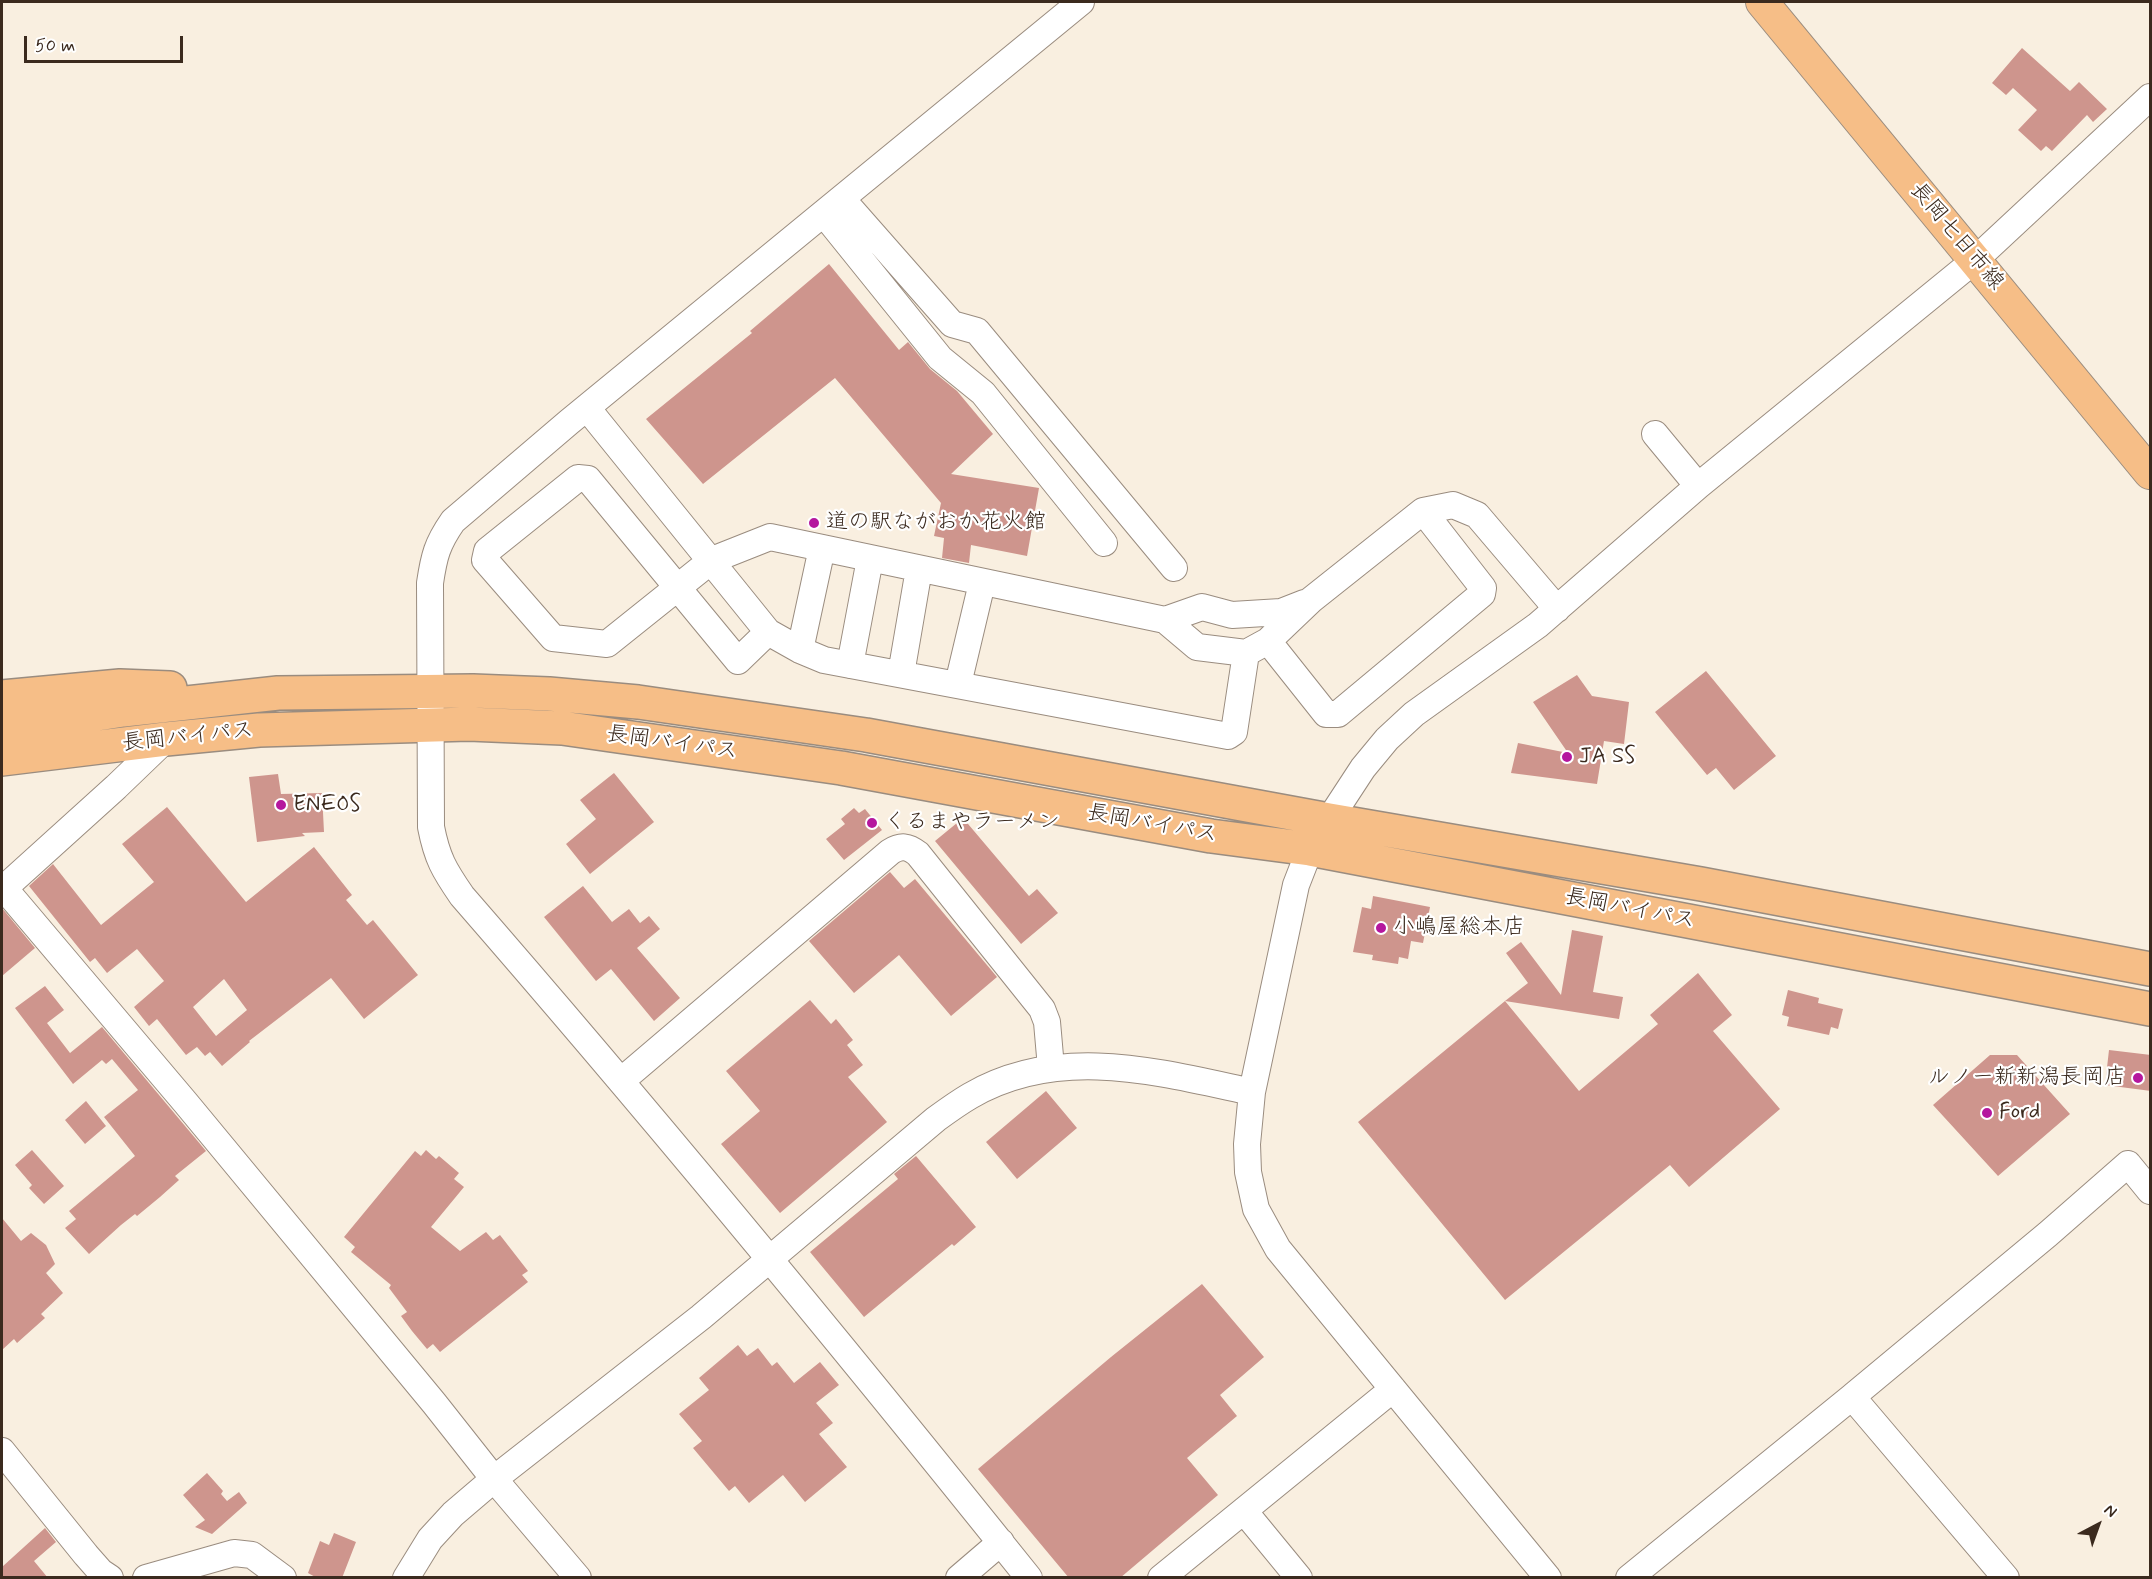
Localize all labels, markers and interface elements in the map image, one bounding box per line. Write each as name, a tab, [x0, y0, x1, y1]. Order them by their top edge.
scale bar	[27, 24, 186, 62]
text: 50 m	[35, 34, 75, 58]
street label: 長岡七日市線	[1903, 178, 2009, 296]
place label: 道の駅ながおか花火館	[826, 510, 1046, 536]
marker: 道の駅ながおか花火館	[807, 516, 821, 530]
street label: 長岡バイパス	[121, 718, 255, 758]
street label: 長岡バイパス	[605, 722, 739, 766]
place label: JA SS	[1579, 744, 1636, 770]
marker: JA SS	[1560, 750, 1574, 764]
place label: ENEOS	[293, 792, 361, 818]
marker: ENEOS	[274, 798, 288, 812]
street label: 長岡バイパス	[1085, 801, 1219, 849]
place label: くるまやラーメン	[884, 810, 1060, 836]
marker: くるまやラーメン	[865, 816, 879, 830]
street label: 長岡バイパス	[1563, 884, 1697, 936]
place label: 小嶋屋総本店	[1393, 915, 1525, 941]
marker: 小嶋屋総本店	[1374, 921, 1388, 935]
place label: ルノー新新潟長岡店	[1928, 1065, 2126, 1091]
marker: ルノー新新潟長岡店	[2131, 1071, 2145, 1085]
place label: Ford	[1999, 1100, 2040, 1126]
marker: Ford	[1980, 1106, 1994, 1120]
north arrow	[2068, 1495, 2128, 1555]
text: N	[2099, 1500, 2121, 1522]

